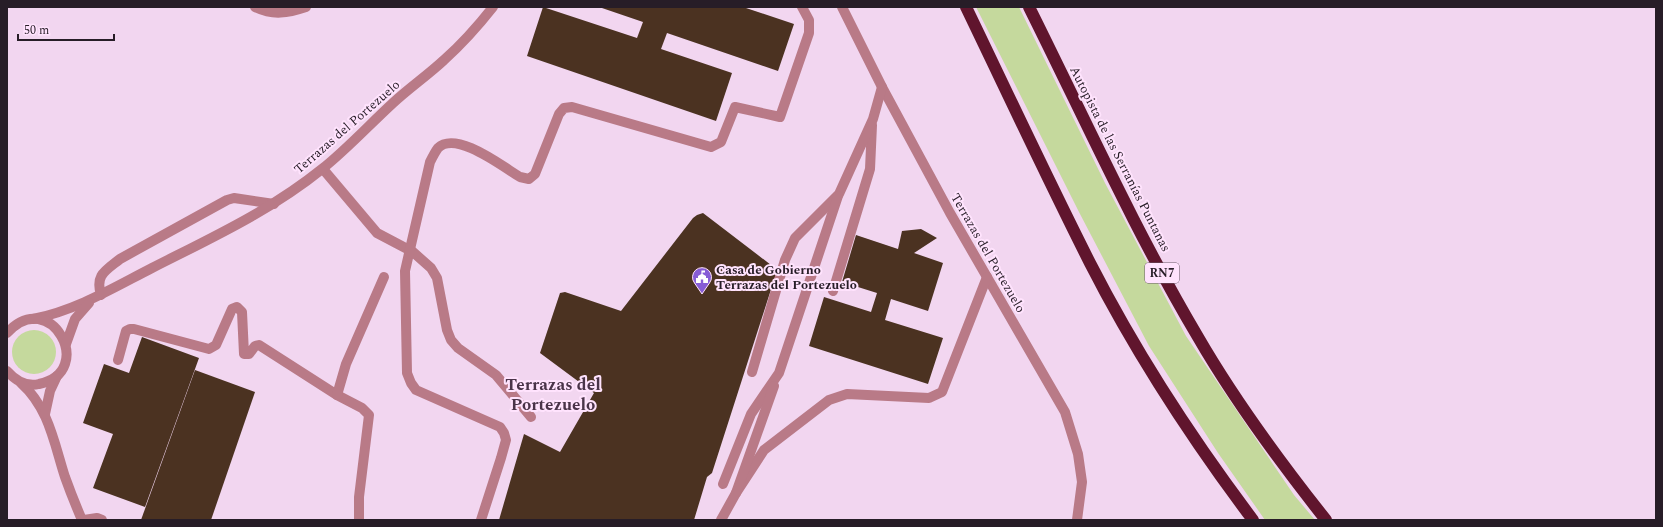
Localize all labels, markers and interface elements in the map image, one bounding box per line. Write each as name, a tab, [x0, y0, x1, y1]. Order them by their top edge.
scale bar	[18, 16, 114, 42]
text: 50 m	[24, 21, 49, 40]
street label: Autopista de las Serranías Puntanas	[1064, 63, 1176, 255]
street label: Terrazas del Portezuelo	[289, 75, 405, 179]
street label: Terrazas del Portezuelo	[946, 190, 1030, 316]
place label: Casa de Gobierno Terrazas del Portezuelo	[716, 260, 857, 295]
road number: RN7	[1145, 263, 1179, 283]
public building icon: Casa de Gobierno Terrazas del Portezuelo	[691, 266, 713, 294]
district label: Terrazas del Portezuelo	[505, 372, 601, 418]

